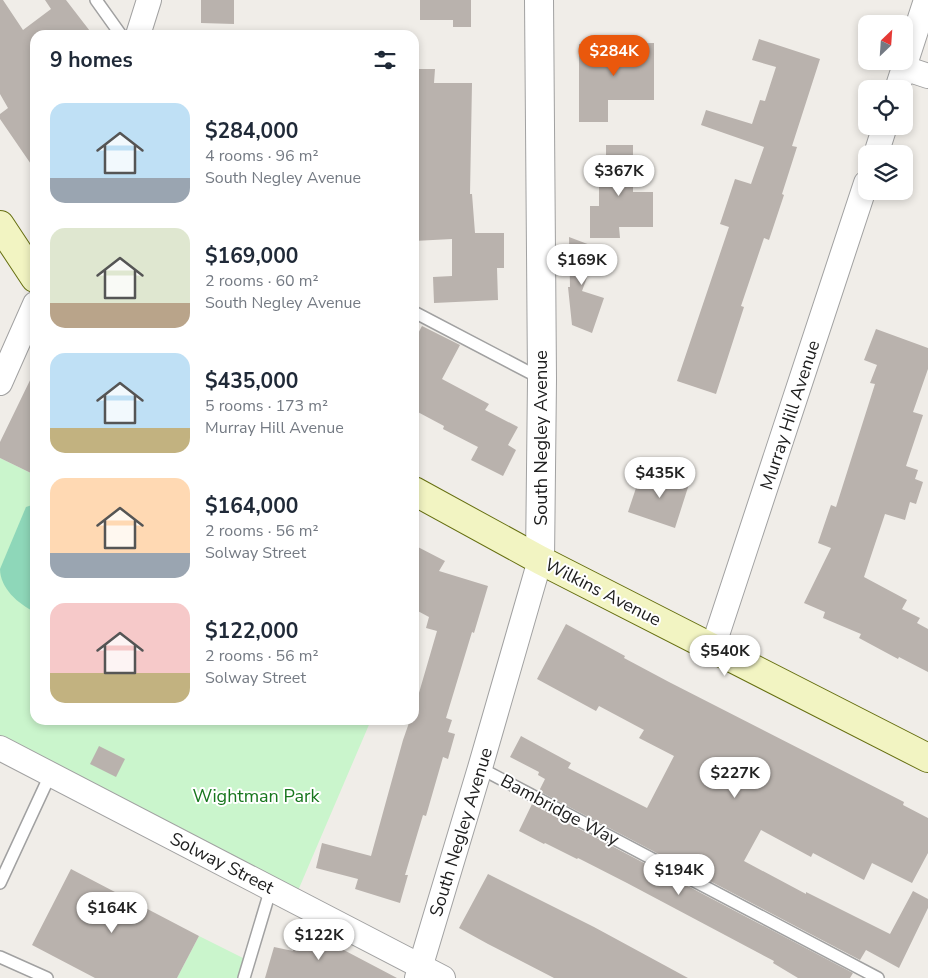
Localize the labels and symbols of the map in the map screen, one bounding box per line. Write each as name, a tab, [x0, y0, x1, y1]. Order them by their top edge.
north arrow	[858, 15, 912, 70]
pin: $284K	[579, 34, 649, 77]
pin: $367K	[584, 154, 654, 197]
pin: $169K	[547, 244, 617, 286]
street label: Murray Hill Avenue	[754, 337, 826, 493]
street label: South Negley Avenue	[529, 350, 553, 526]
pin: $435K	[625, 456, 695, 499]
street label: Wilkins Avenue	[541, 552, 665, 632]
pin: $540K	[690, 634, 760, 677]
street label: South Negley Avenue	[424, 745, 498, 919]
pin: $227K	[700, 756, 770, 799]
street label: Bambridge Way	[497, 769, 624, 852]
park label: Wightman Park	[193, 784, 320, 808]
street label: Solway Street	[166, 827, 279, 900]
pin: $194K	[644, 854, 714, 896]
pin: $164K	[77, 892, 147, 934]
pin: $122K	[284, 918, 354, 961]

